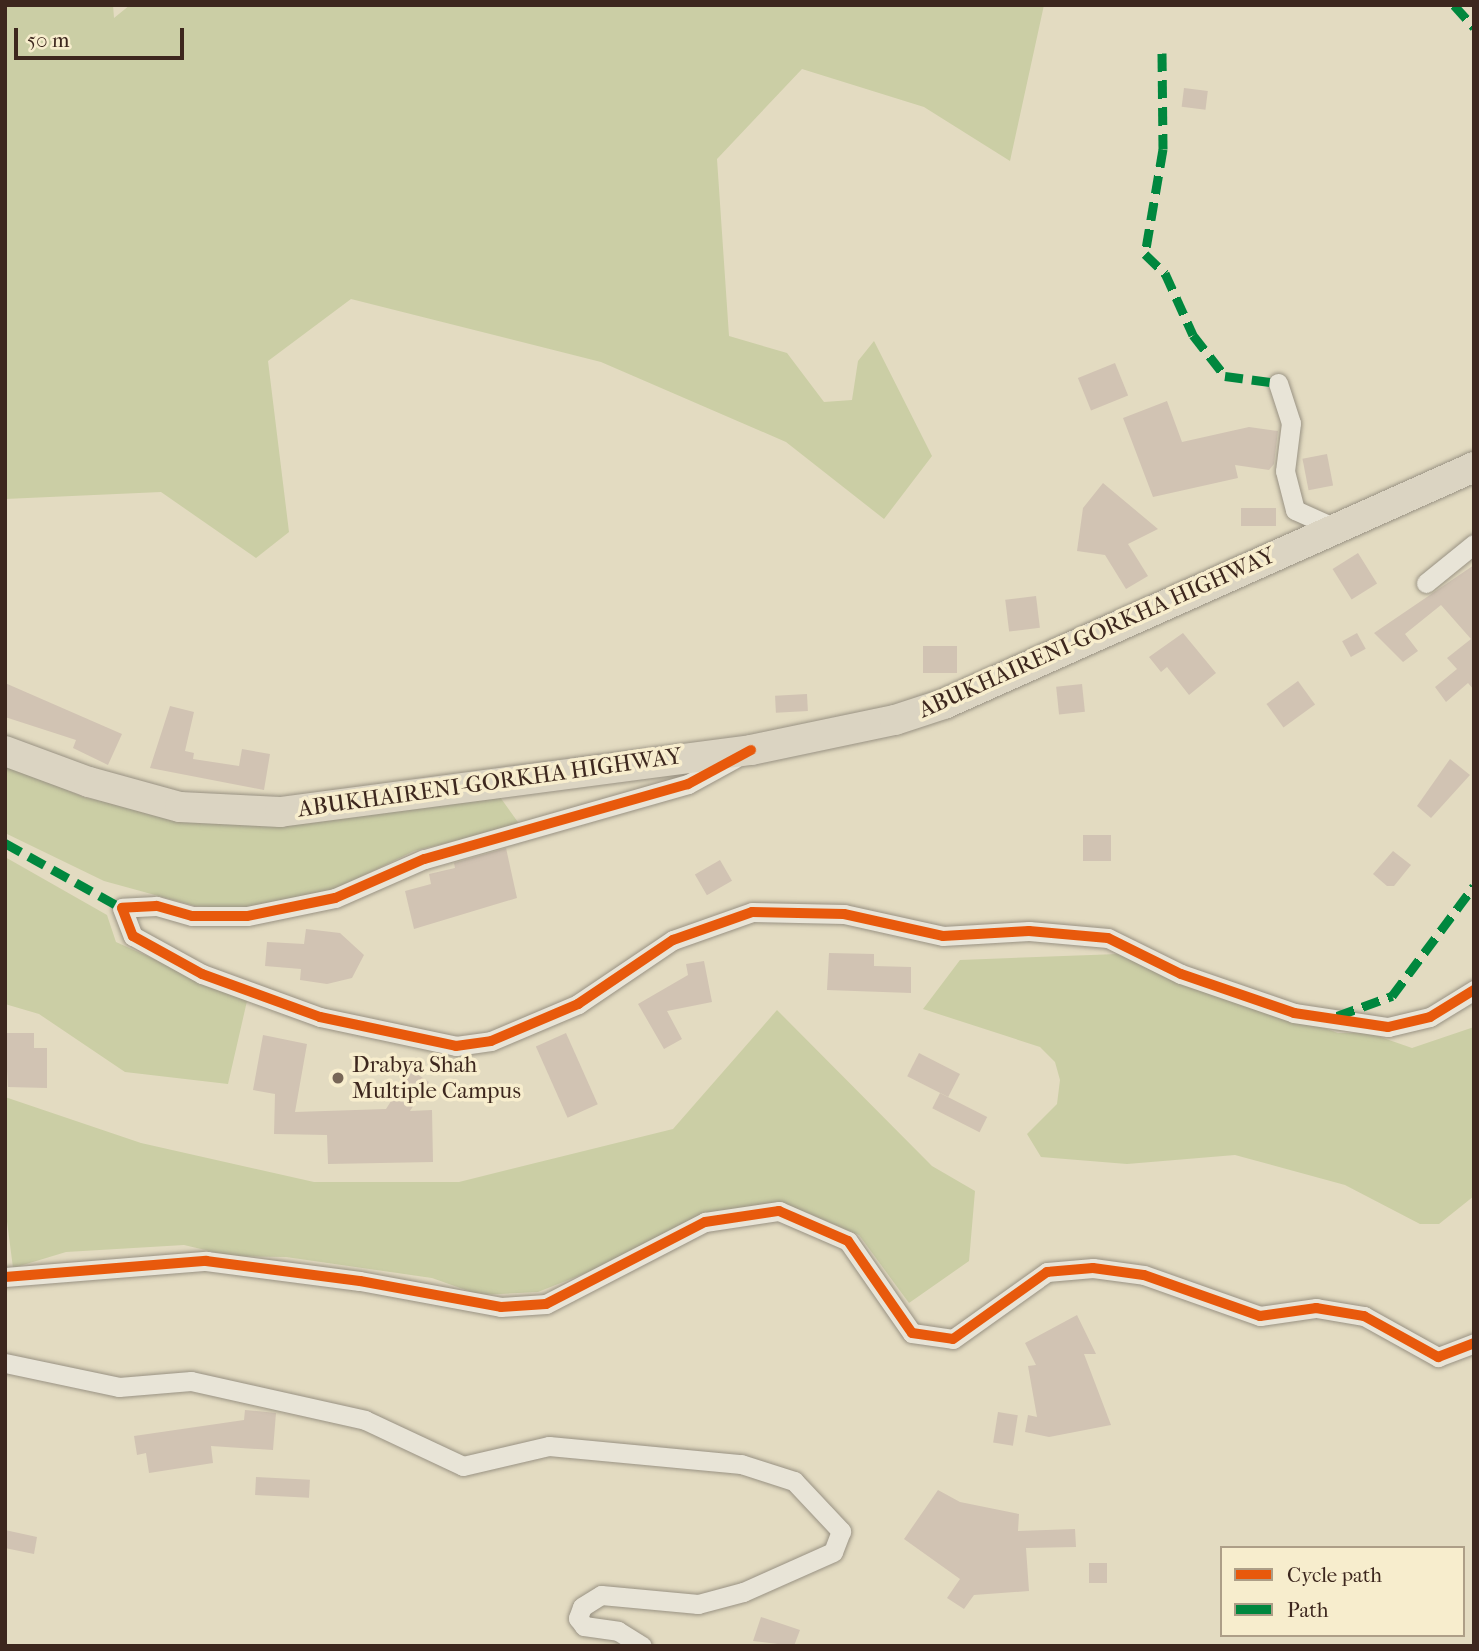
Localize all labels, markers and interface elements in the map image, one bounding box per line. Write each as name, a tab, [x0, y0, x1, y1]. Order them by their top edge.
scale bar	[18, 14, 187, 58]
text: 50 m	[27, 28, 70, 52]
street label: ABUKHAIRENI-GORKHA HIGHWAY	[914, 542, 1280, 724]
street label: ABUKHAIRENI-GORKHA HIGHWAY	[296, 742, 684, 824]
place label: Drabya Shah Multiple Campus	[352, 1051, 521, 1105]
marker: Drabya Shah Multiple Campus	[330, 1070, 346, 1086]
legend	[1220, 1546, 1465, 1637]
text: Cycle path	[1287, 1563, 1382, 1587]
text: Path	[1287, 1598, 1328, 1622]

